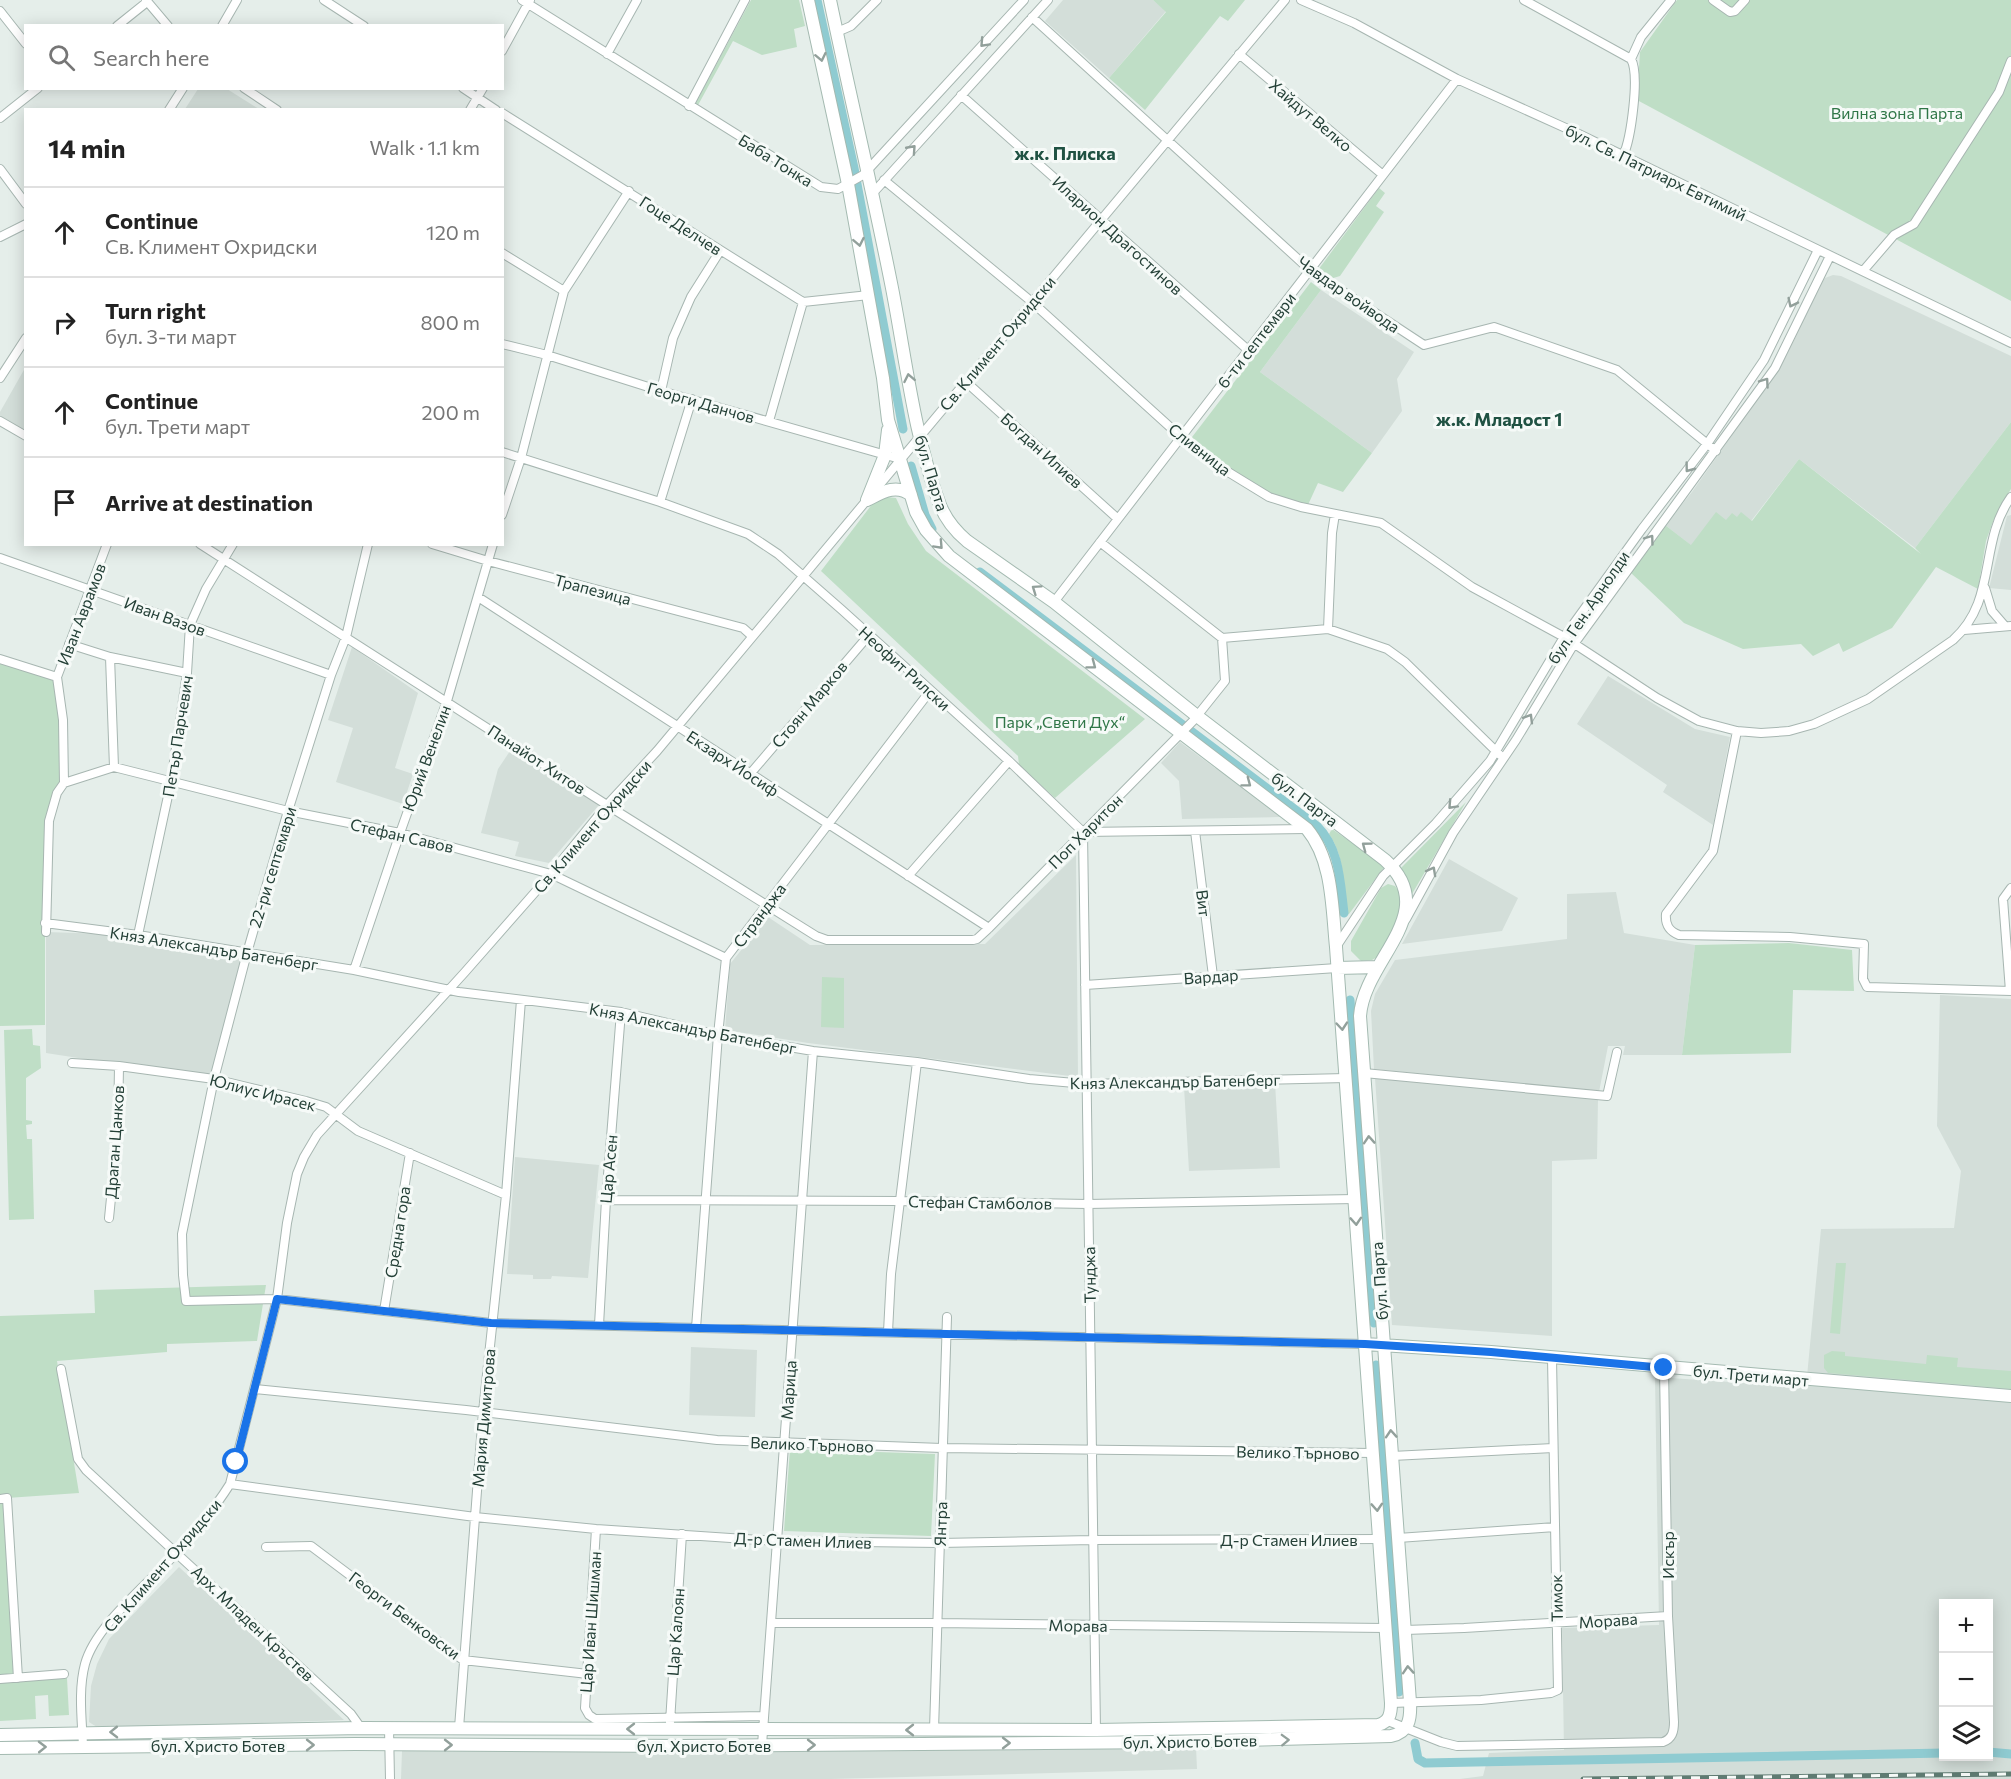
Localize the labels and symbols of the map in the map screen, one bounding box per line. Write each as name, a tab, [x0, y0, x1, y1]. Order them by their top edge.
one-way arrow	[980, 36, 991, 47]
one-way arrow	[814, 52, 827, 62]
street label: Хайдут Велко	[1266, 75, 1356, 155]
park label: Вилна зона Парта	[1831, 103, 1963, 122]
street label: бул. Св. Патриарх Евтимий	[1562, 120, 1750, 224]
street label: Баба Тонка	[735, 130, 817, 190]
district label: ж.к. Плиска	[1014, 142, 1116, 164]
one-way arrow	[905, 146, 916, 156]
street label: Иларион Драгостинов	[1049, 172, 1187, 298]
street label: Гоце Делчев	[636, 191, 726, 259]
one-way arrow	[852, 236, 865, 246]
street label: Чавдар войвода	[1294, 252, 1404, 336]
street label: Св. Климент Охридски	[935, 272, 1059, 414]
street label: 6-ти септември	[1213, 288, 1299, 392]
one-way arrow	[1788, 296, 1800, 307]
one-way arrow	[903, 373, 916, 383]
street label: Георги Данчов	[645, 378, 757, 426]
one-way arrow	[1758, 378, 1769, 389]
street label: Богдан Илиев	[997, 408, 1087, 492]
district label: ж.к. Младост 1	[1436, 408, 1562, 430]
street label: Сливница	[1165, 419, 1235, 479]
street label: бул. Парта	[911, 433, 953, 513]
one-way arrow	[1686, 461, 1697, 472]
one-way arrow	[1643, 535, 1654, 546]
one-way arrow	[931, 538, 942, 549]
street label: бул. Ген. Арнолди	[1543, 547, 1633, 667]
street label: Иван Аврамов	[53, 560, 109, 668]
street label: Трапезица	[553, 570, 633, 608]
one-way arrow	[1031, 585, 1042, 596]
street label: Иван Вазов	[122, 592, 208, 640]
street label: Неофит Рилски	[855, 622, 955, 714]
street label: Стоян Марков	[767, 657, 851, 751]
one-way arrow	[1085, 658, 1096, 669]
street label: Петър Парчевич	[158, 674, 196, 798]
street label: Юрий Венелин	[398, 702, 454, 814]
park label: Парк „Свети Дух“	[995, 712, 1125, 731]
one-way arrow	[1522, 714, 1534, 724]
street label: Панайот Хитов	[485, 720, 589, 798]
street label: Екзарх Йосиф	[683, 726, 783, 800]
street label: Св. Климент Охридски	[529, 756, 655, 896]
street label: бул. Парта	[1268, 768, 1342, 830]
one-way arrow	[1240, 776, 1251, 787]
street label: Поп Харитон	[1044, 790, 1126, 872]
one-way arrow	[1448, 799, 1459, 809]
street label: 22-ри септември	[245, 804, 299, 930]
street label: Стефан Савов	[348, 814, 456, 856]
one-way arrow	[1362, 843, 1373, 854]
one-way arrow	[1425, 867, 1436, 877]
street label: Странджа	[729, 879, 789, 951]
street label: Вит	[1193, 888, 1215, 918]
street label: Княз Александър Батенберг	[108, 922, 320, 974]
street label: Вардар	[1183, 965, 1239, 987]
street label: Княз Александър Батенберг	[588, 999, 798, 1057]
one-way arrow	[1335, 1022, 1348, 1031]
street label: Юлиус Ирасек	[208, 1070, 319, 1115]
street label: Княз Александър Батенберг	[1069, 1070, 1281, 1092]
street label: Драган Цанков	[101, 1085, 127, 1199]
street label: Цар Асен	[596, 1134, 620, 1204]
one-way arrow	[1363, 1136, 1376, 1145]
street label: Средна гора	[380, 1185, 414, 1279]
street label: Стефан Стамболов	[908, 1191, 1052, 1213]
one-way arrow	[1349, 1216, 1362, 1225]
street label: бул. Парта	[1367, 1241, 1391, 1321]
street label: Тунджа	[1079, 1246, 1099, 1304]
street label: Мария Димитрова	[467, 1348, 499, 1488]
route end	[1650, 1354, 1676, 1380]
street label: Марица	[776, 1360, 800, 1420]
street label: бул. Трети март	[1692, 1360, 1810, 1390]
one-way arrow	[1384, 1429, 1397, 1438]
street label: Велико Търново	[750, 1432, 874, 1456]
street label: Велико Търново	[1236, 1441, 1360, 1463]
route start	[222, 1448, 248, 1474]
street label: Св. Климент Охридски	[99, 1495, 225, 1635]
street label: Янтра	[930, 1501, 950, 1547]
one-way arrow	[1370, 1502, 1383, 1511]
street label: Д-р Стамен Илиев	[734, 1528, 872, 1552]
street label: Д-р Стамен Илиев	[1220, 1530, 1358, 1549]
street label: Искър	[1658, 1531, 1677, 1579]
street label: Цар Иван Шишман	[576, 1551, 604, 1693]
street label: Арх. Младен Кръстев	[188, 1561, 318, 1685]
street label: Георги Бенковски	[346, 1567, 464, 1663]
street label: Тимок	[1546, 1574, 1566, 1622]
street label: Цар Калоян	[662, 1587, 688, 1677]
street label: Морава	[1578, 1608, 1638, 1632]
street label: Морава	[1048, 1615, 1108, 1635]
one-way arrow	[1402, 1666, 1415, 1675]
one-way arrow	[626, 1723, 635, 1735]
one-way arrow	[905, 1724, 914, 1736]
one-way arrow	[109, 1726, 118, 1739]
street label: бул. Христо Ботев	[1123, 1730, 1257, 1752]
one-way arrow	[1280, 1733, 1289, 1746]
street label: бул. Христо Ботев	[151, 1736, 285, 1755]
street label: бул. Христо Ботев	[637, 1736, 771, 1755]
one-way arrow	[1001, 1737, 1010, 1749]
one-way arrow	[305, 1739, 314, 1751]
one-way arrow	[443, 1739, 452, 1751]
one-way arrow	[806, 1739, 815, 1751]
one-way arrow	[37, 1741, 46, 1753]

